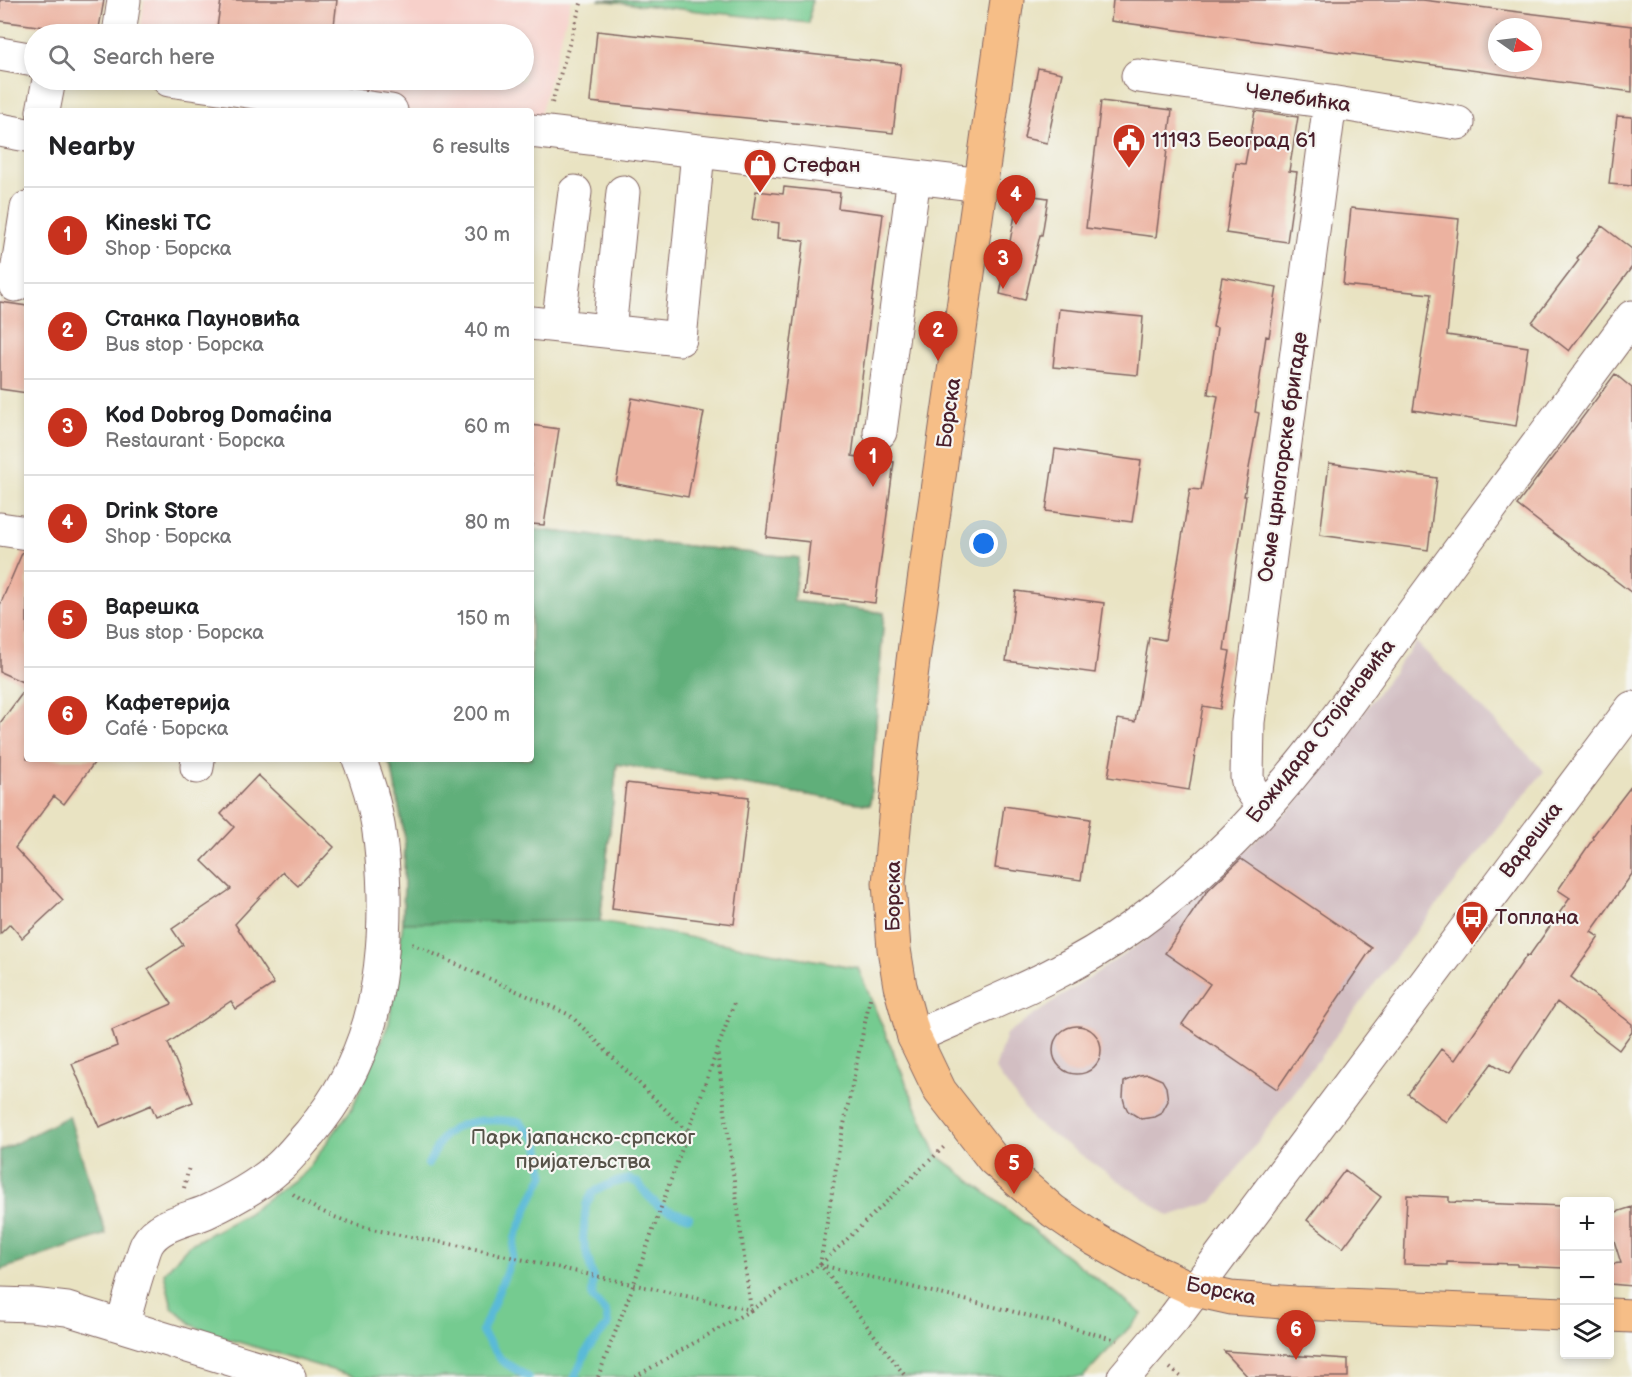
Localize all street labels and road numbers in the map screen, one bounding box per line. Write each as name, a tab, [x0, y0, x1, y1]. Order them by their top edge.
street label: Челебићка	[1244, 78, 1353, 118]
street label: Осме црногорске бригаде	[1253, 330, 1313, 584]
street label: Борска	[932, 376, 966, 450]
street label: Божидара Стојановића	[1241, 633, 1401, 828]
street label: Варешка	[1494, 797, 1568, 883]
street label: Борска	[881, 860, 906, 931]
street label: Борска	[1184, 1271, 1259, 1311]

